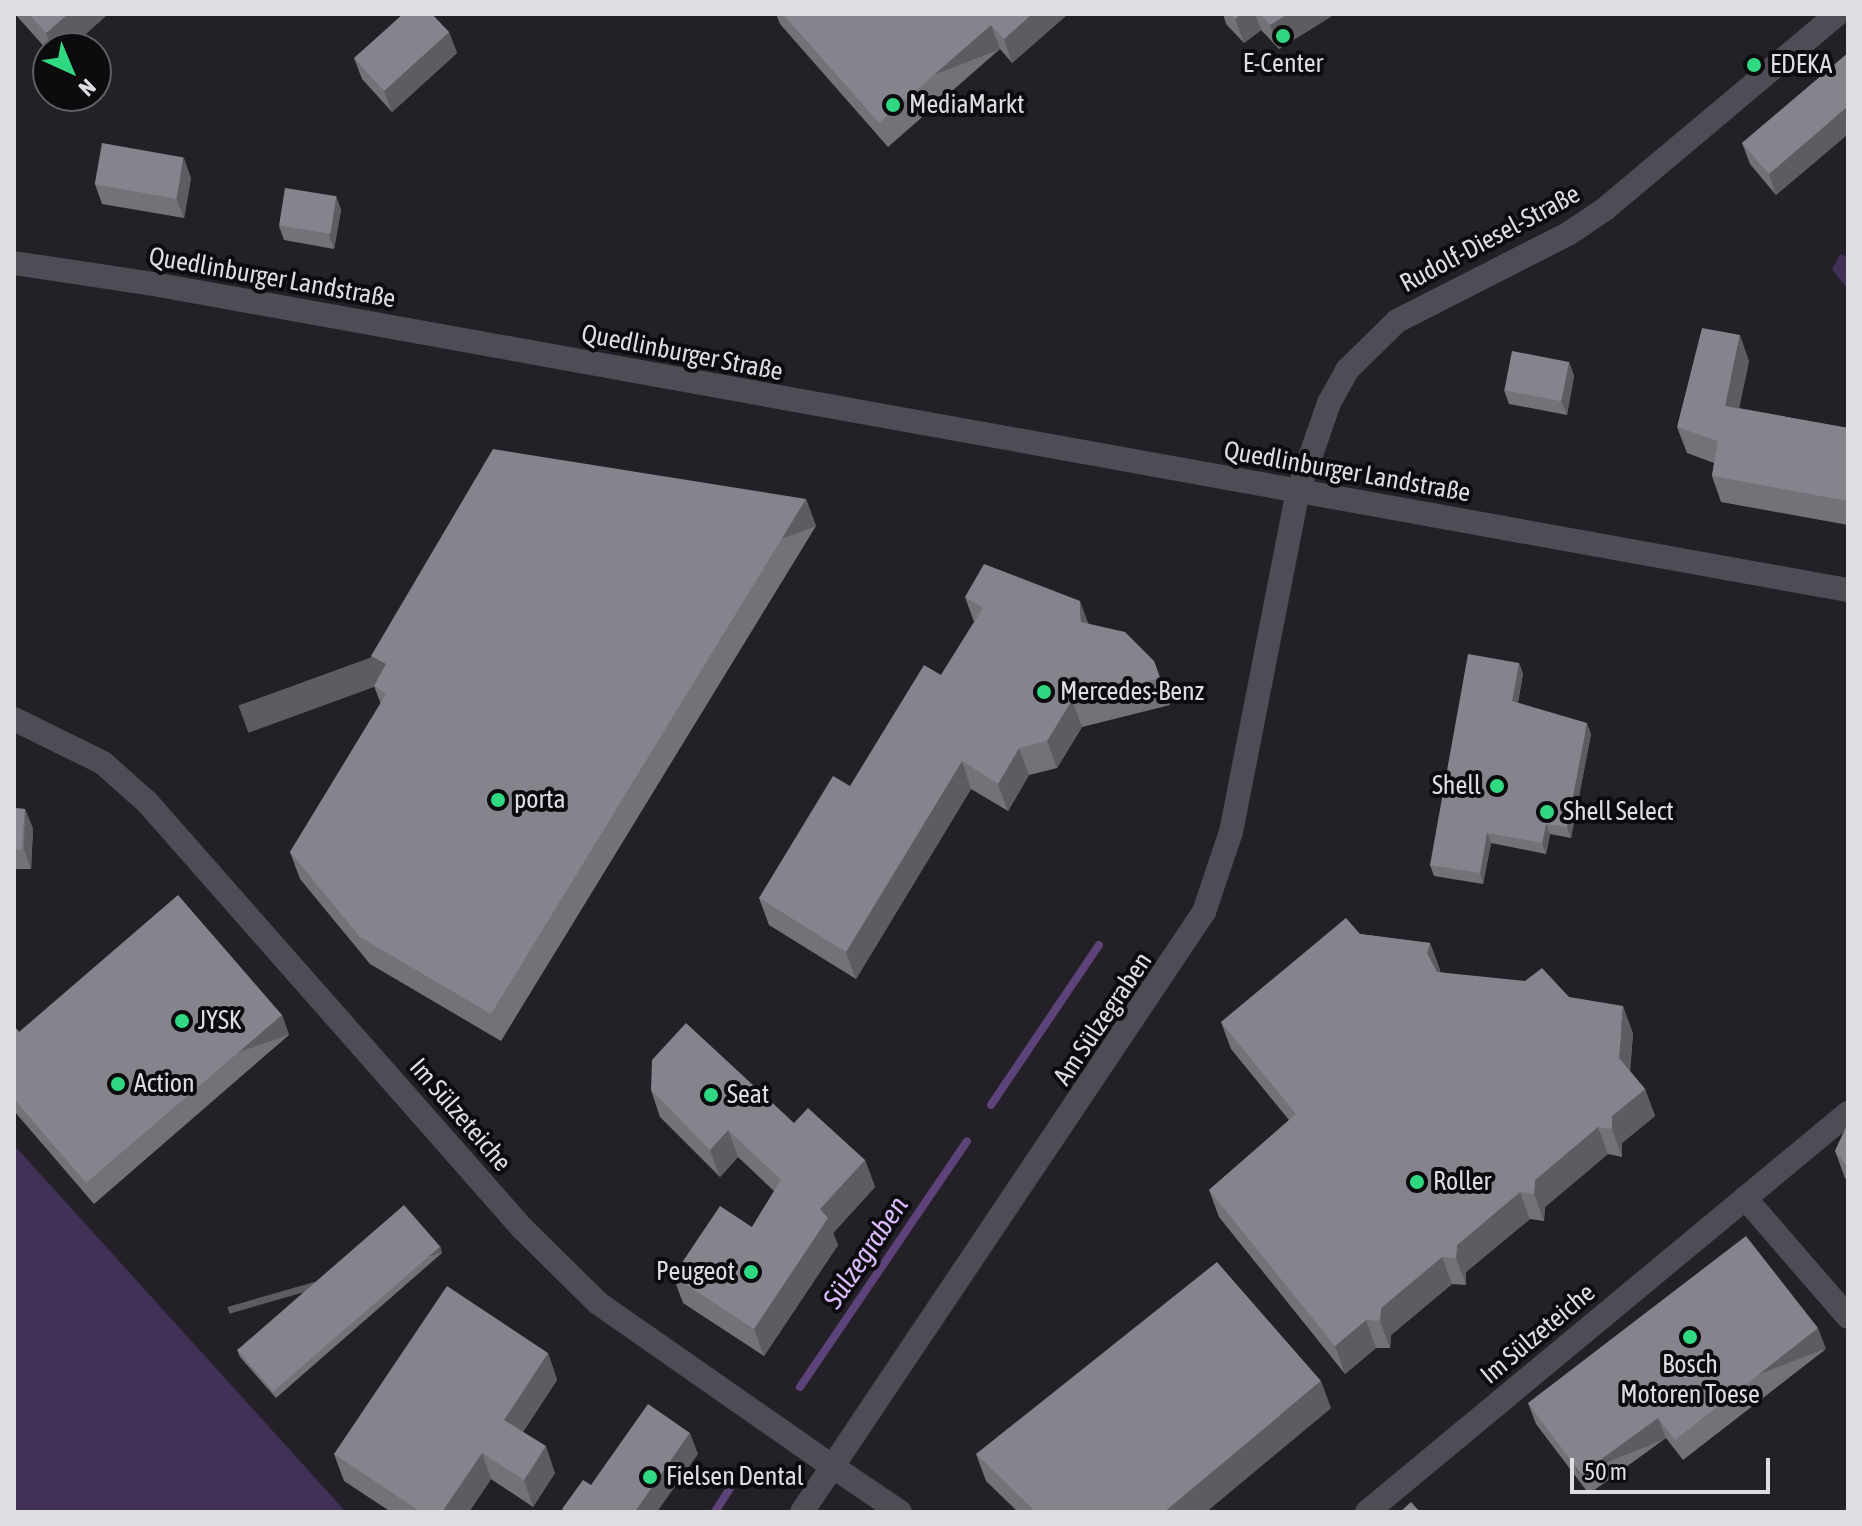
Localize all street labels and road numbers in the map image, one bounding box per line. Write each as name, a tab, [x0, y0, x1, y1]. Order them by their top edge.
street label: Rudolf-Diesel-Straße	[1395, 179, 1585, 299]
street label: Quedlinburger Landstraße	[146, 241, 398, 315]
street label: Quedlinburger Straße	[579, 318, 785, 388]
street label: Quedlinburger Landstraße	[1221, 435, 1473, 509]
street label: Am Sülzegraben	[1047, 947, 1159, 1091]
street label: Im Sülzeteiche	[403, 1052, 517, 1178]
street label: Im Sülzeteiche	[1475, 1277, 1601, 1391]

